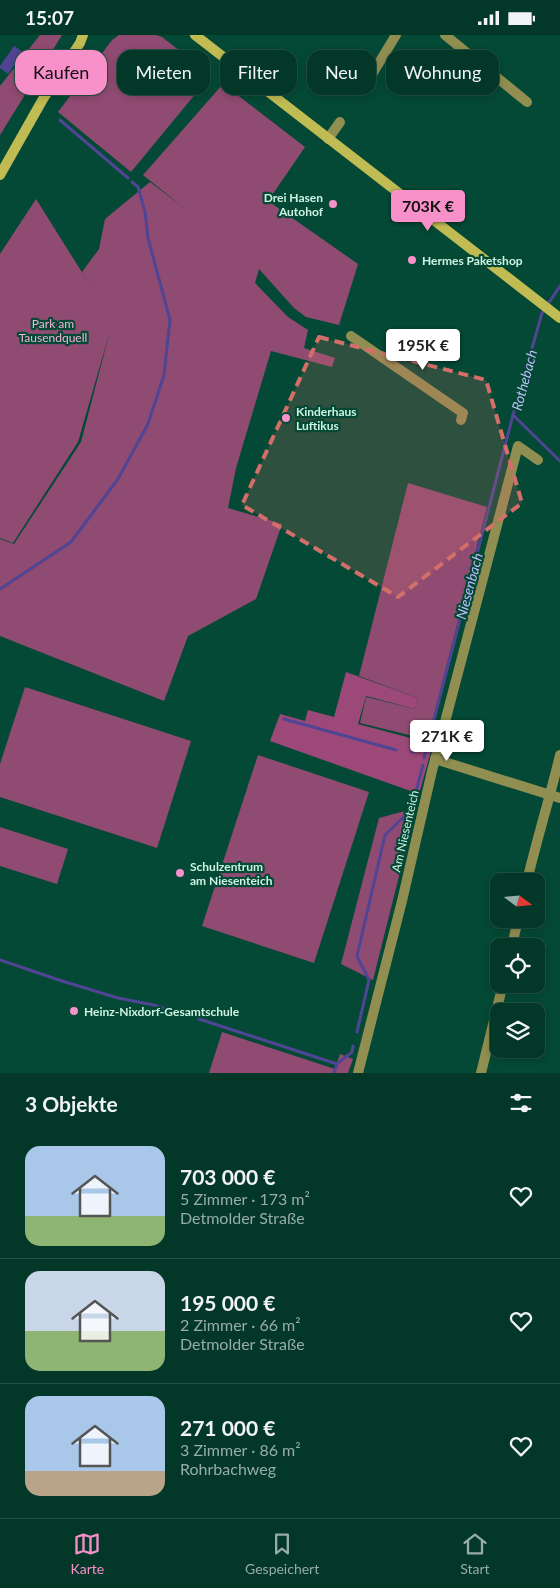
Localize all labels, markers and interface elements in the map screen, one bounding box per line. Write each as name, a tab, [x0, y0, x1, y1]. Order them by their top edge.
text: 15:07	[25, 6, 74, 29]
chip: Kaufen	[15, 50, 107, 95]
chip: Mieten	[117, 50, 210, 95]
chip: Filter	[220, 50, 297, 95]
chip: Neu	[307, 50, 376, 95]
chip: Wohnung	[386, 50, 499, 95]
pin: 703K €	[387, 189, 469, 232]
place label: Drei Hasen Autohof	[264, 190, 324, 219]
text: 703K €	[402, 196, 454, 215]
marker: Drei Hasen Autohof	[327, 198, 339, 210]
place label: Hermes Paketshop	[422, 253, 523, 268]
marker: Hermes Paketshop	[406, 254, 418, 266]
park label: Park am Tausendquell	[19, 316, 87, 345]
pin: 195K €	[382, 329, 464, 371]
text: 195K €	[397, 335, 449, 354]
water label: Rothebach	[508, 348, 540, 412]
place label: Kinderhaus Luftikus	[296, 404, 357, 433]
marker: Kinderhaus Luftikus	[280, 412, 292, 424]
water label: Niesenbach	[452, 551, 486, 621]
pin: 271K €	[406, 719, 488, 762]
text: 271K €	[421, 726, 473, 745]
street label: Am Niesenteich	[388, 789, 422, 873]
place label: Schulzentrum am Niesenteich	[190, 859, 273, 888]
marker: Schulzentrum am Niesenteich	[174, 867, 186, 879]
north arrow	[490, 873, 545, 927]
map controls	[490, 873, 545, 1058]
button: locate	[490, 938, 545, 993]
button: layers	[490, 1003, 545, 1058]
place label: Heinz-Nixdorf-Gesamtschule	[84, 1004, 240, 1019]
marker: Heinz-Nixdorf-Gesamtschule	[68, 1005, 80, 1017]
icon: filters	[507, 1089, 535, 1117]
text: 3 Objekte	[25, 1091, 118, 1116]
text: 703 000 €	[180, 1164, 275, 1189]
icon: home	[65, 1166, 125, 1226]
icon: heart	[507, 1182, 535, 1210]
text: 5 Zimmer · 173 m²	[180, 1189, 310, 1208]
text: Detmolder Straße	[180, 1208, 305, 1227]
text: 195 000 €	[180, 1290, 275, 1315]
icon: home	[65, 1291, 125, 1351]
icon: heart	[507, 1307, 535, 1335]
text: 2 Zimmer · 66 m²	[180, 1315, 301, 1334]
text: Detmolder Straße	[180, 1334, 305, 1353]
text: 271 000 €	[180, 1415, 275, 1440]
icon: home	[65, 1416, 125, 1476]
icon: heart	[507, 1432, 535, 1460]
text: 3 Zimmer · 86 m²	[180, 1440, 301, 1459]
text: Rohrbachweg	[180, 1459, 276, 1478]
tab: Karte	[70, 1530, 104, 1577]
tab: Gespeichert	[245, 1530, 319, 1577]
tab: Start	[460, 1530, 490, 1577]

